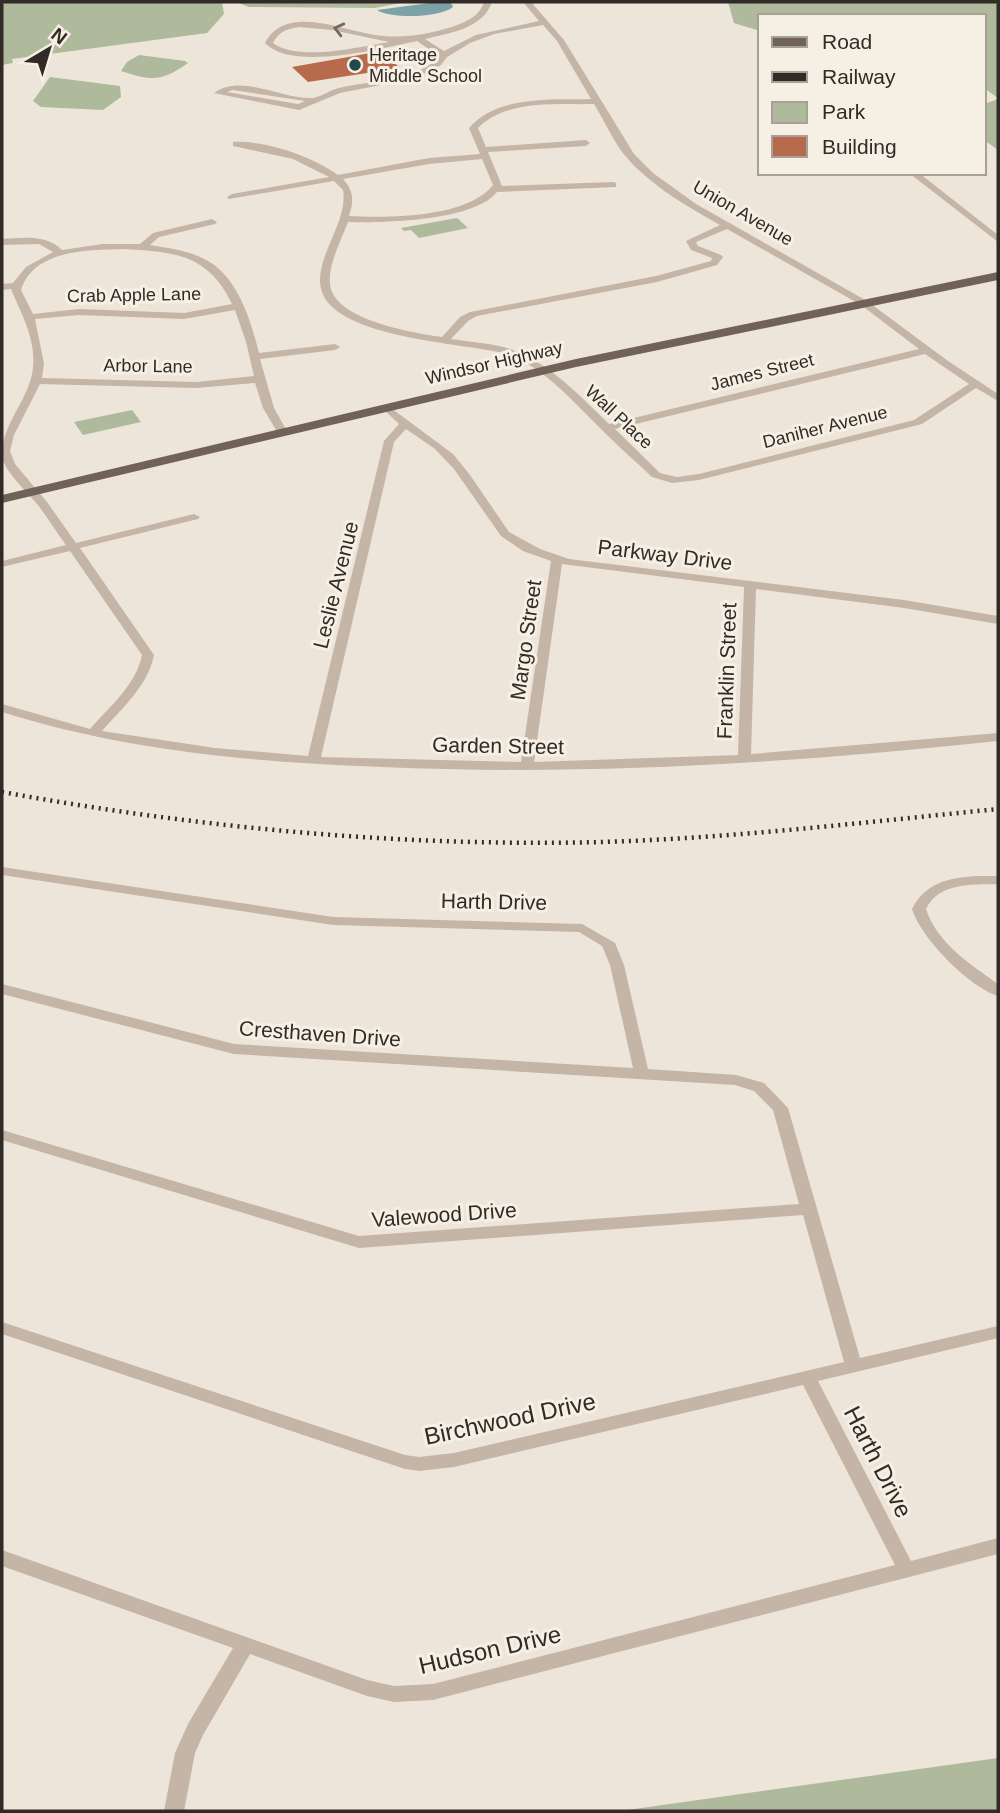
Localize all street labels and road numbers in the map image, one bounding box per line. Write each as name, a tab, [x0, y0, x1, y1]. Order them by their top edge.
street label: Union Avenue	[690, 176, 796, 250]
street label: Crab Apple Lane	[67, 284, 201, 306]
street label: Windsor Highway	[424, 338, 564, 388]
street label: James Street	[708, 349, 816, 395]
street label: Arbor Lane	[103, 355, 193, 377]
street label: Wall Place	[581, 381, 657, 453]
street label: Daniher Avenue	[761, 402, 889, 452]
street label: Leslie Avenue	[309, 519, 362, 651]
street label: Parkway Drive	[596, 535, 734, 574]
street label: Margo Street	[506, 578, 545, 702]
street label: Franklin Street	[713, 602, 740, 740]
street label: Garden Street	[432, 733, 564, 758]
street label: Harth Drive	[441, 889, 547, 914]
street label: Cresthaven Drive	[238, 1016, 402, 1051]
street label: Valewood Drive	[371, 1198, 517, 1231]
street label: Birchwood Drive	[422, 1387, 598, 1450]
street label: Harth Drive	[839, 1402, 918, 1522]
street label: Hudson Drive	[416, 1620, 564, 1679]

